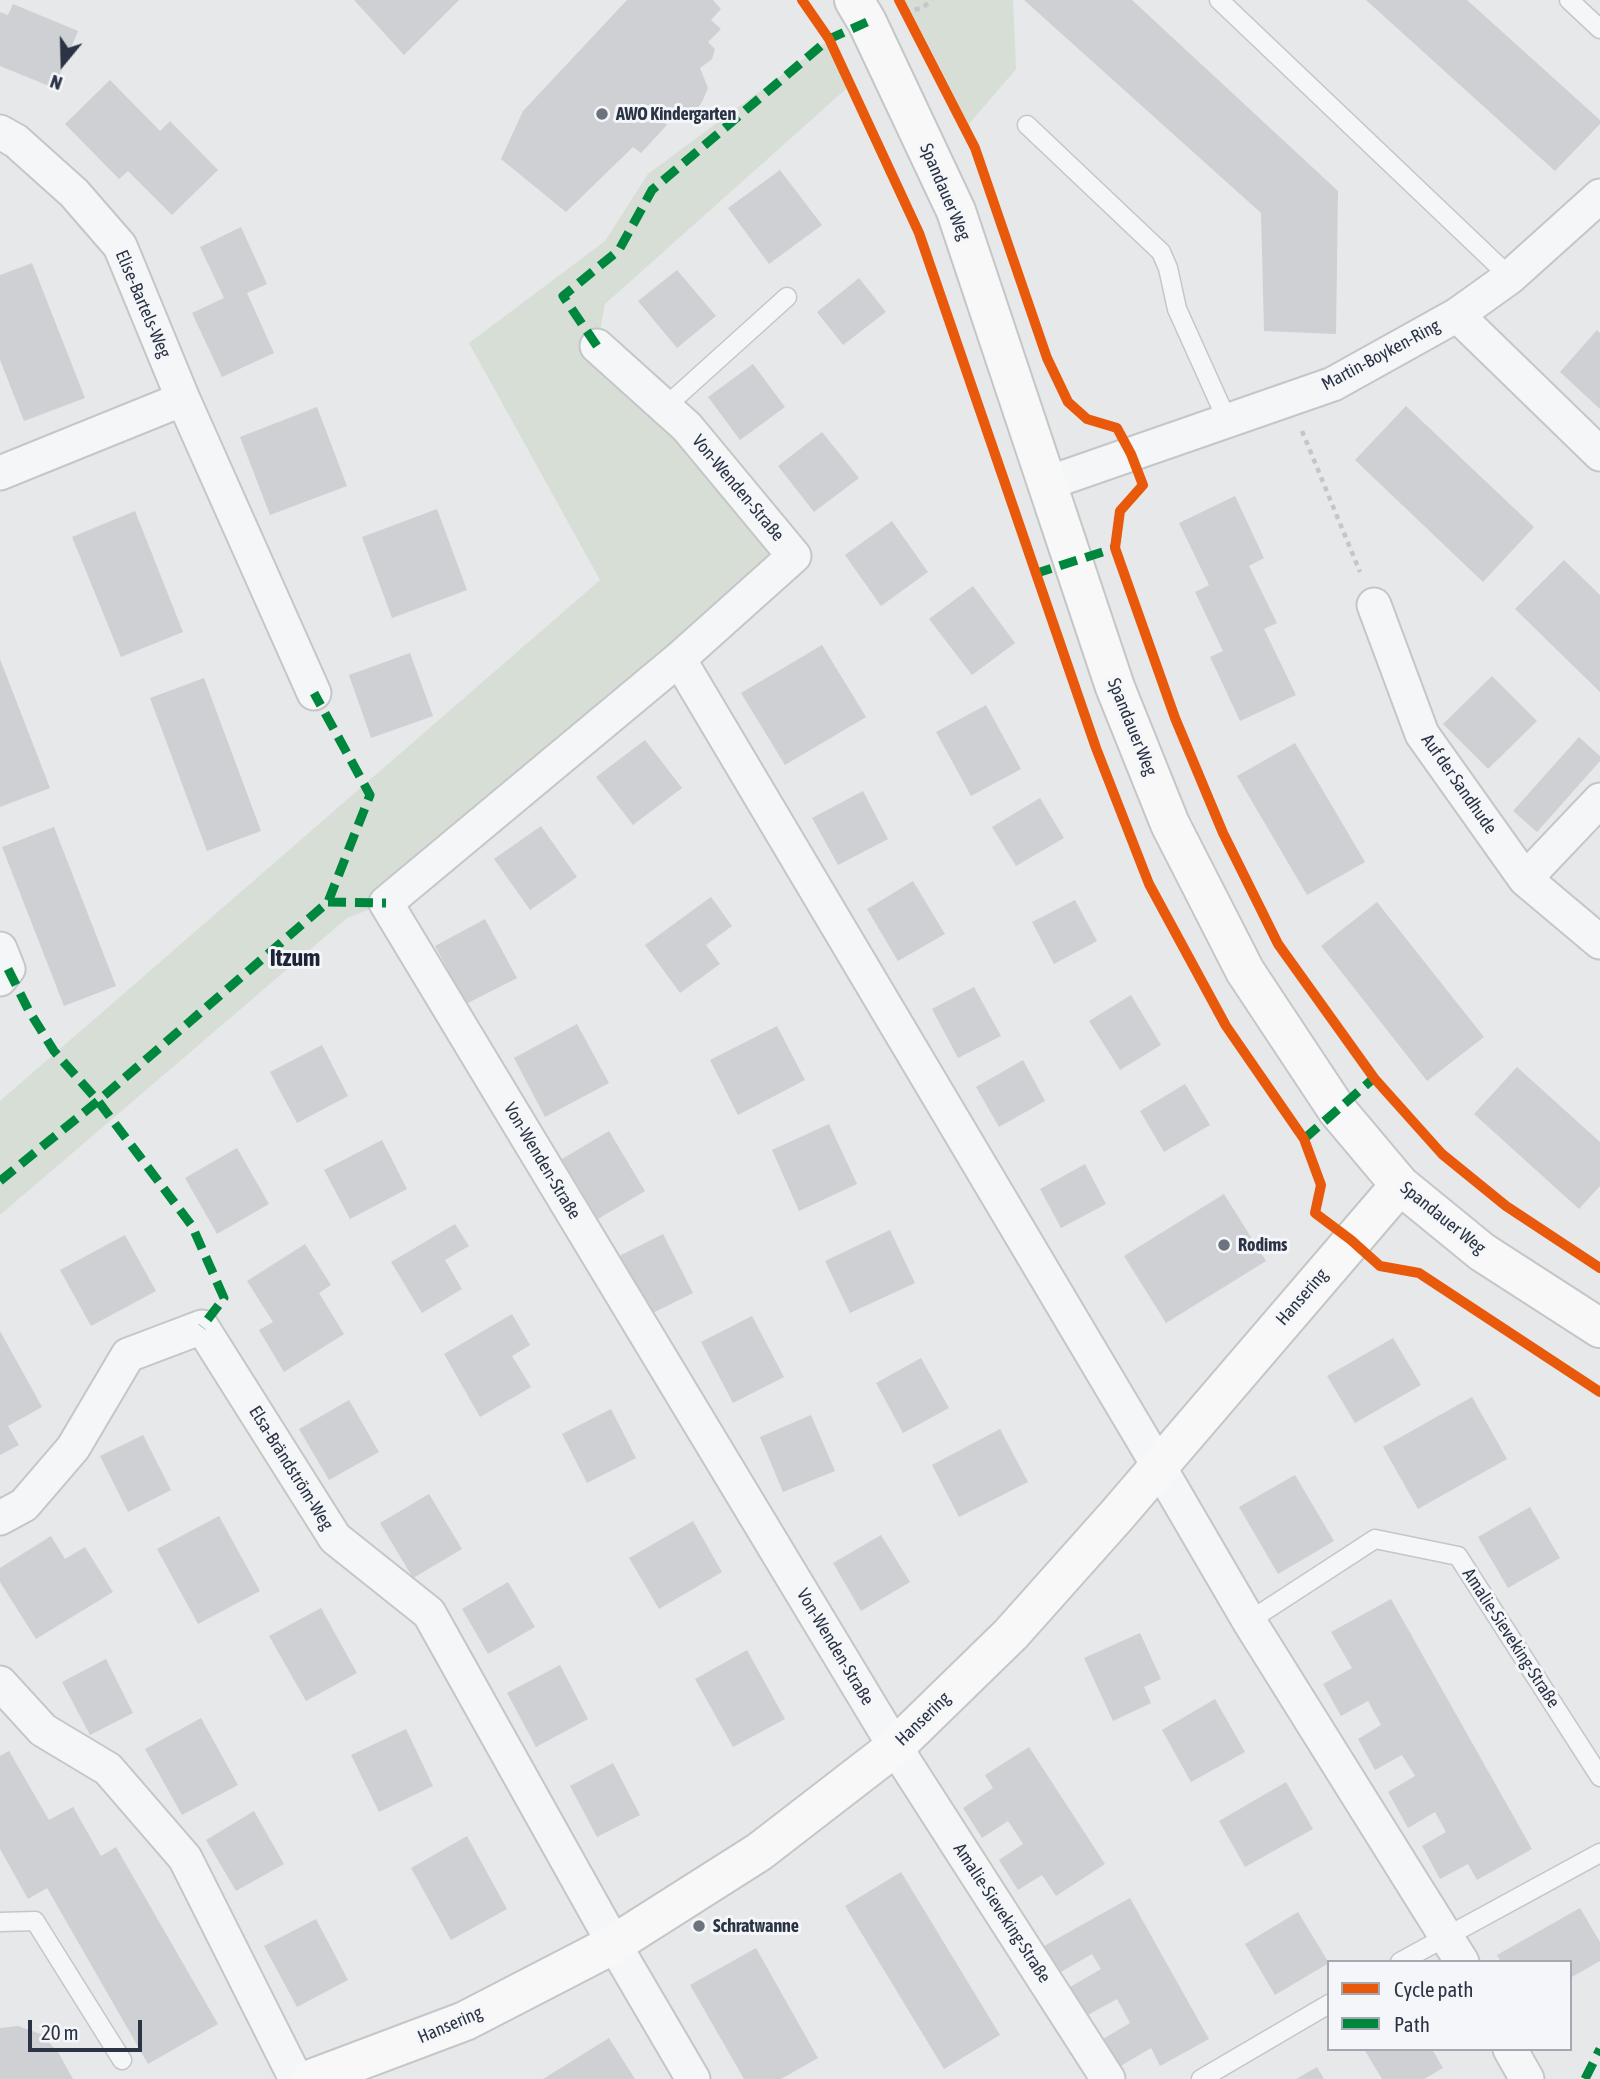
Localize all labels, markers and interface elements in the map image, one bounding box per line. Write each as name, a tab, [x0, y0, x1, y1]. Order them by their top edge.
north arrow	[28, 28, 98, 98]
text: N	[47, 71, 65, 95]
place label: AWO Kindergarten	[616, 103, 736, 125]
marker: AWO Kindergarten	[594, 106, 610, 122]
street label: Spandauer Weg	[915, 140, 975, 244]
street label: Elise-Bartels-Weg	[111, 247, 175, 361]
street label: Martin-Boyken-Ring	[1318, 315, 1444, 395]
street label: Von-Wenden-Straße	[687, 430, 789, 546]
street label: Spandauer Weg	[1103, 675, 1161, 779]
street label: Auf der Sandhude	[1417, 730, 1501, 838]
district label: Itzum	[270, 944, 320, 972]
street label: Von-Wenden-Straße	[499, 1099, 585, 1223]
street label: Spandauer Weg	[1396, 1177, 1490, 1259]
place label: Rodims	[1238, 1234, 1287, 1256]
marker: Rodims	[1216, 1237, 1232, 1253]
street label: Hansering	[1272, 1264, 1332, 1330]
street label: Elsa-Brändström-Weg	[244, 1402, 338, 1534]
street label: Amalie-Sieveking-Straße	[1458, 1564, 1564, 1712]
street label: Von-Wenden-Straße	[792, 1585, 878, 1709]
street label: Hansering	[891, 1688, 955, 1750]
street label: Amalie-Sieveking-Straße	[949, 1839, 1055, 1987]
place label: Schratwanne	[713, 1915, 799, 1937]
marker: Schratwanne	[691, 1918, 707, 1934]
legend	[1327, 1960, 1572, 2051]
text: Cycle path	[1394, 1977, 1473, 2001]
street label: Hansering	[414, 2002, 486, 2048]
scale bar	[32, 2006, 145, 2050]
text: Path	[1394, 2012, 1430, 2036]
text: 20 m	[41, 2020, 79, 2044]

